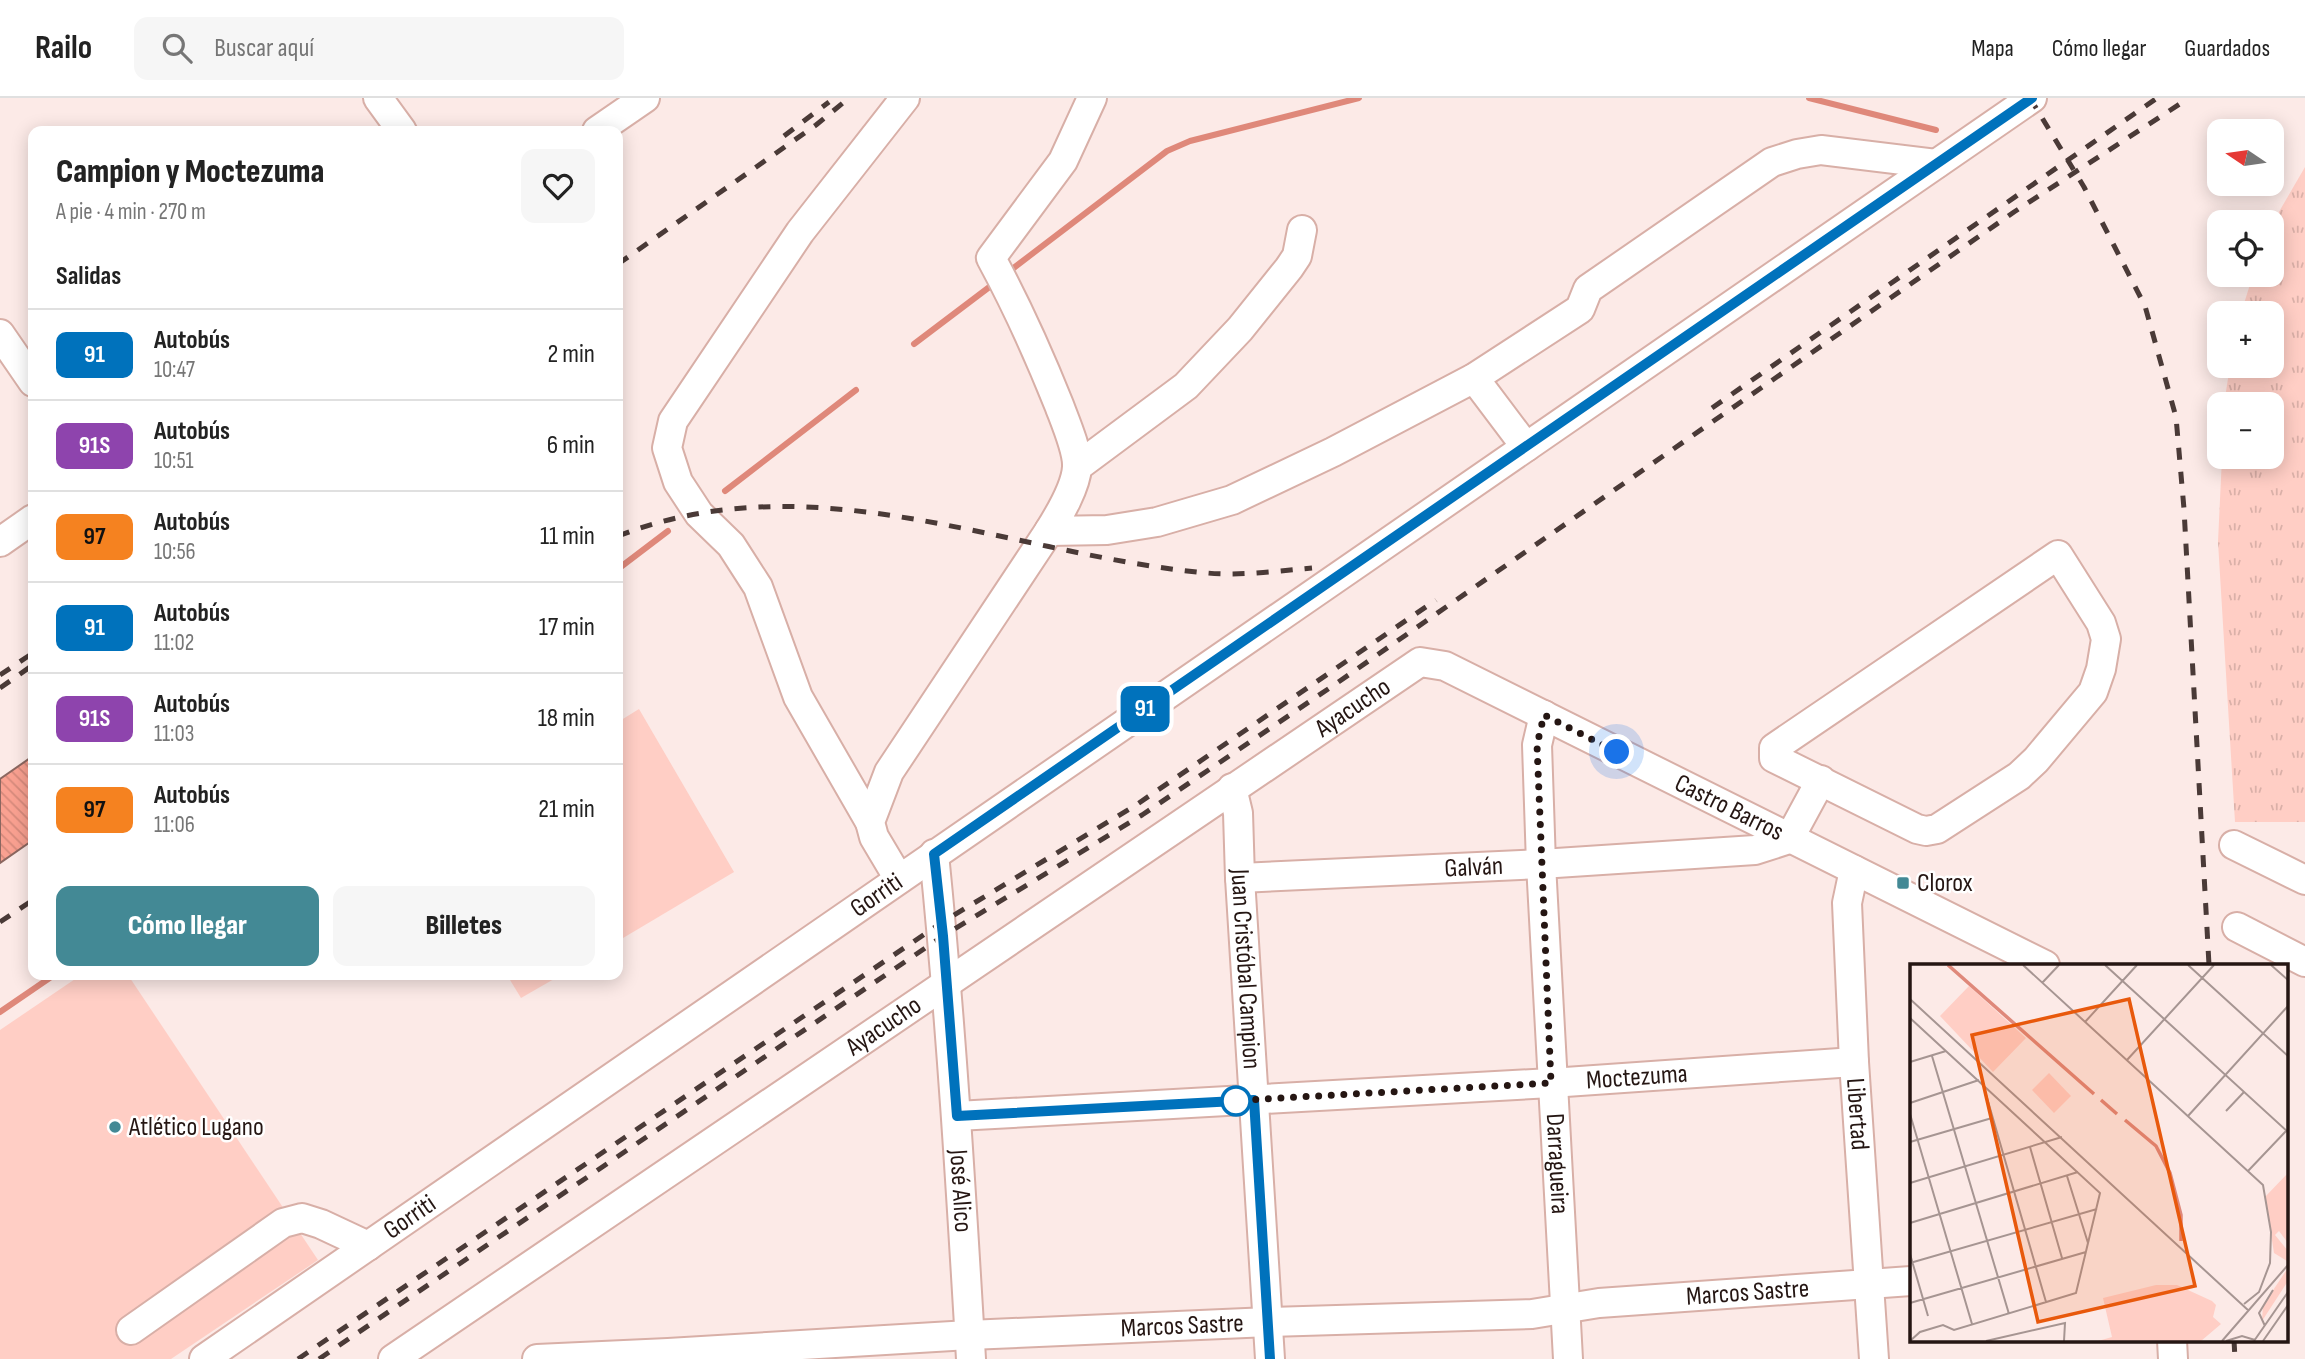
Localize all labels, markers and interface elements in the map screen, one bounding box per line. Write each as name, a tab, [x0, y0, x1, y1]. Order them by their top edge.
search box	[134, 17, 624, 80]
text: Railo	[35, 28, 92, 68]
icon: search	[158, 29, 196, 67]
text: Buscar aquí	[214, 33, 314, 64]
text: Mapa	[1971, 34, 2014, 63]
text: Cómo llegar	[2052, 34, 2146, 63]
text: Guardados	[2184, 34, 2270, 63]
north arrow	[2207, 119, 2284, 196]
map controls	[2207, 119, 2284, 469]
button: heart	[521, 149, 595, 223]
text: Campion y Moctezuma	[56, 152, 324, 192]
text: A pie · 4 min · 270 m	[56, 198, 206, 226]
button: locate	[2207, 210, 2284, 287]
text: Salidas	[56, 261, 121, 292]
button: +	[2207, 301, 2284, 378]
text: Autobús	[154, 325, 230, 356]
text: 2 min	[547, 339, 595, 370]
text: 91	[84, 340, 105, 369]
text: 10:47	[154, 356, 195, 384]
button: −	[2207, 392, 2284, 469]
text: Autobús	[154, 416, 230, 447]
text: 6 min	[547, 430, 595, 461]
text: 91S	[79, 431, 110, 460]
text: 10:51	[154, 447, 194, 475]
text: Autobús	[154, 507, 230, 538]
text: 11 min	[540, 521, 595, 552]
text: 97	[84, 522, 105, 551]
text: 10:56	[154, 538, 196, 566]
text: Autobús	[154, 598, 230, 629]
text: 17 min	[539, 612, 595, 643]
text: 91	[84, 613, 105, 642]
text: 11:02	[154, 629, 194, 657]
street label: Ayacucho	[1308, 671, 1396, 745]
line badge: 91	[1114, 686, 1176, 732]
text: Autobús	[154, 689, 230, 720]
text: 91	[1135, 694, 1155, 723]
text: 18 min	[538, 703, 595, 734]
text: 91S	[79, 704, 110, 733]
text: 11:03	[154, 720, 194, 748]
your location	[1599, 734, 1634, 769]
street label: Castro Barros	[1670, 767, 1789, 848]
text: Autobús	[154, 780, 230, 811]
text: 21 min	[538, 794, 595, 825]
text: 97	[84, 795, 105, 824]
text: 11:06	[154, 811, 195, 839]
street label: Galván	[1444, 850, 1504, 884]
street label: Gorriti	[845, 866, 909, 924]
street label: Juan Cristóbal Campion	[1224, 868, 1267, 1070]
place label: Clorox	[1917, 868, 1973, 899]
marker: Clorox	[1895, 875, 1911, 891]
button: Cómo llegar	[56, 886, 319, 966]
button: Billetes	[333, 886, 595, 966]
inset map	[1910, 964, 2288, 1342]
street label: Ayacucho	[839, 990, 927, 1063]
street label: Moctezuma	[1585, 1058, 1689, 1096]
street label: Libertad	[1840, 1077, 1875, 1151]
unlabelled marker	[1221, 1086, 1251, 1116]
place label: Atlético Lugano	[128, 1112, 264, 1143]
street label: Darragueira	[1539, 1113, 1576, 1215]
marker: Atlético Lugano	[107, 1119, 123, 1135]
street label: José Alico	[943, 1148, 979, 1233]
street label: Gorriti	[378, 1188, 442, 1246]
street label: Marcos Sastre	[1685, 1273, 1810, 1312]
street label: Marcos Sastre	[1120, 1308, 1244, 1344]

